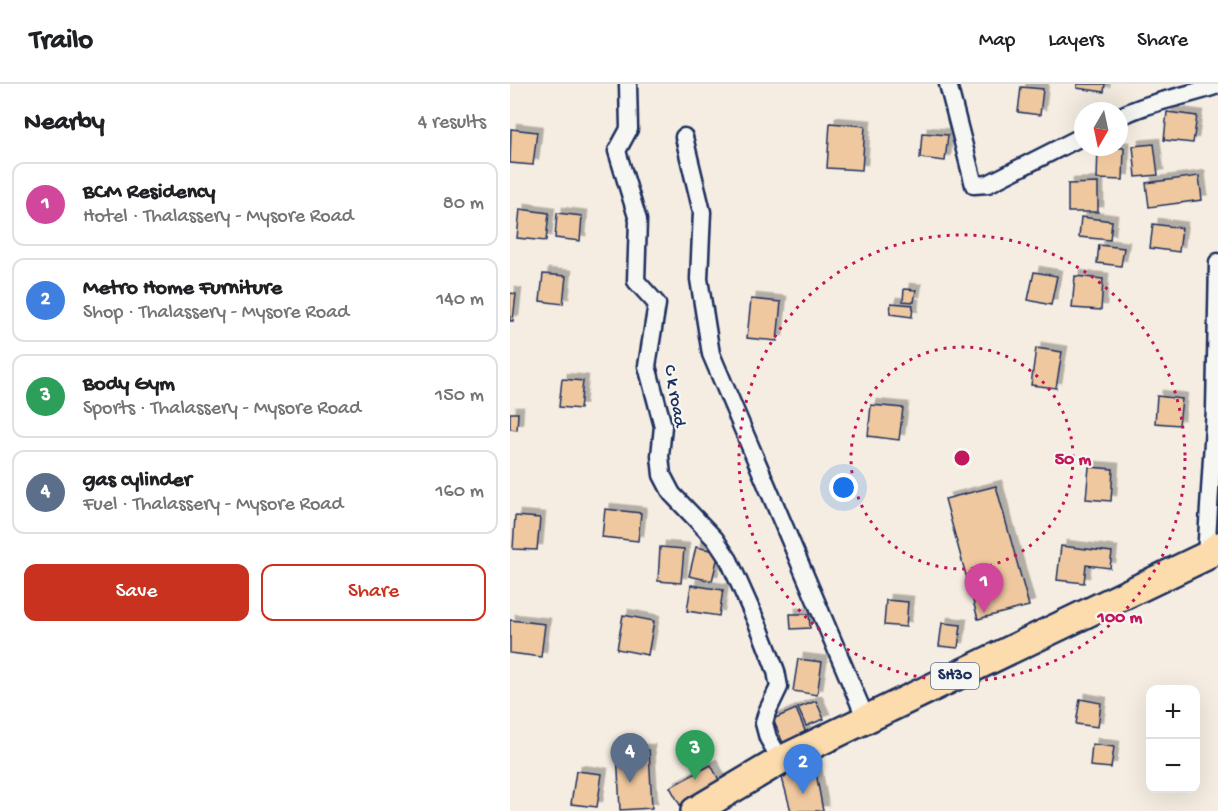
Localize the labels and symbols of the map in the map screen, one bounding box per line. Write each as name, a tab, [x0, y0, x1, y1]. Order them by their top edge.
north arrow	[1074, 102, 1128, 156]
street label: C k road	[658, 363, 690, 430]
centre of rings	[952, 448, 972, 468]
text: 50 m	[1055, 450, 1092, 471]
your location	[829, 473, 858, 502]
pin: 1	[964, 564, 1004, 613]
text: 100 m	[1097, 608, 1143, 629]
road number: SH30	[931, 663, 979, 689]
pin: 3	[676, 730, 714, 780]
pin: 4	[610, 734, 650, 783]
pin: 2	[784, 744, 822, 794]

